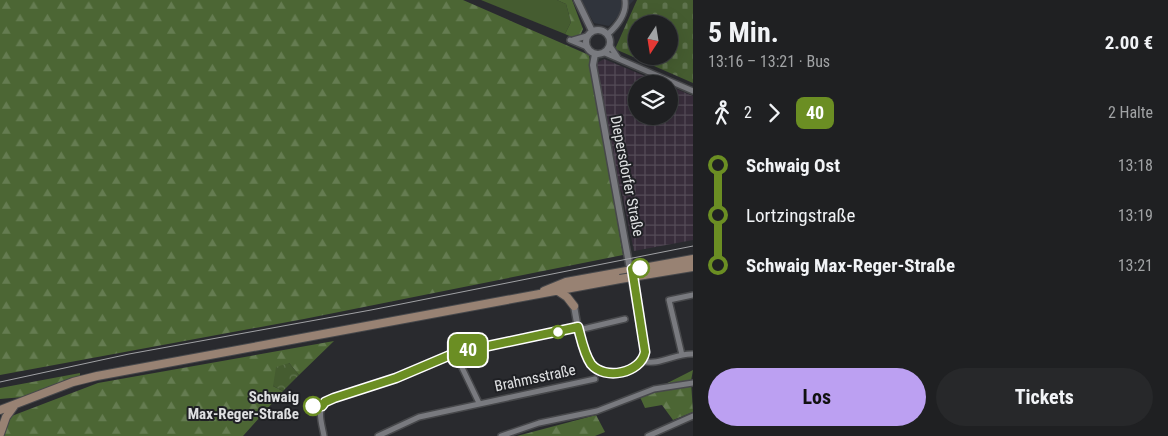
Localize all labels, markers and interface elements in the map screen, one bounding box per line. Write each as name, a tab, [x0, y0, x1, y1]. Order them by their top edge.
north arrow	[628, 15, 678, 65]
map controls	[628, 15, 678, 125]
text: 5 Min.	[708, 16, 779, 49]
text: 2.00 €	[1105, 31, 1153, 54]
text: 13:16 – 13:21 · Bus	[708, 52, 830, 71]
button: layers	[628, 75, 678, 125]
icon: walk	[708, 99, 736, 127]
icon: forward	[760, 99, 788, 127]
text: 40	[806, 102, 824, 123]
text: 2	[744, 103, 752, 122]
text: 2 Halte	[1108, 103, 1153, 122]
street label: Diepersdorfer Straße	[606, 114, 648, 238]
text: Schwaig Ost	[746, 154, 840, 177]
text: 13:18	[1118, 156, 1153, 175]
text: Lortzingstraße	[746, 204, 855, 227]
text: 13:19	[1118, 206, 1153, 225]
text: Schwaig Max-Reger-Straße	[746, 254, 955, 277]
text: 13:21	[1118, 256, 1153, 275]
unlabelled marker	[630, 258, 650, 278]
unlabelled marker	[551, 325, 565, 339]
line badge: 40	[446, 334, 490, 366]
text: 40	[459, 339, 477, 360]
street label: Brahmsstraße	[493, 361, 577, 395]
button: Los	[708, 368, 926, 426]
button: Tickets	[936, 368, 1153, 426]
place label: Schwaig Max-Reger-Straße	[188, 388, 299, 423]
marker: Schwaig Max-Reger-Straße	[303, 396, 323, 416]

